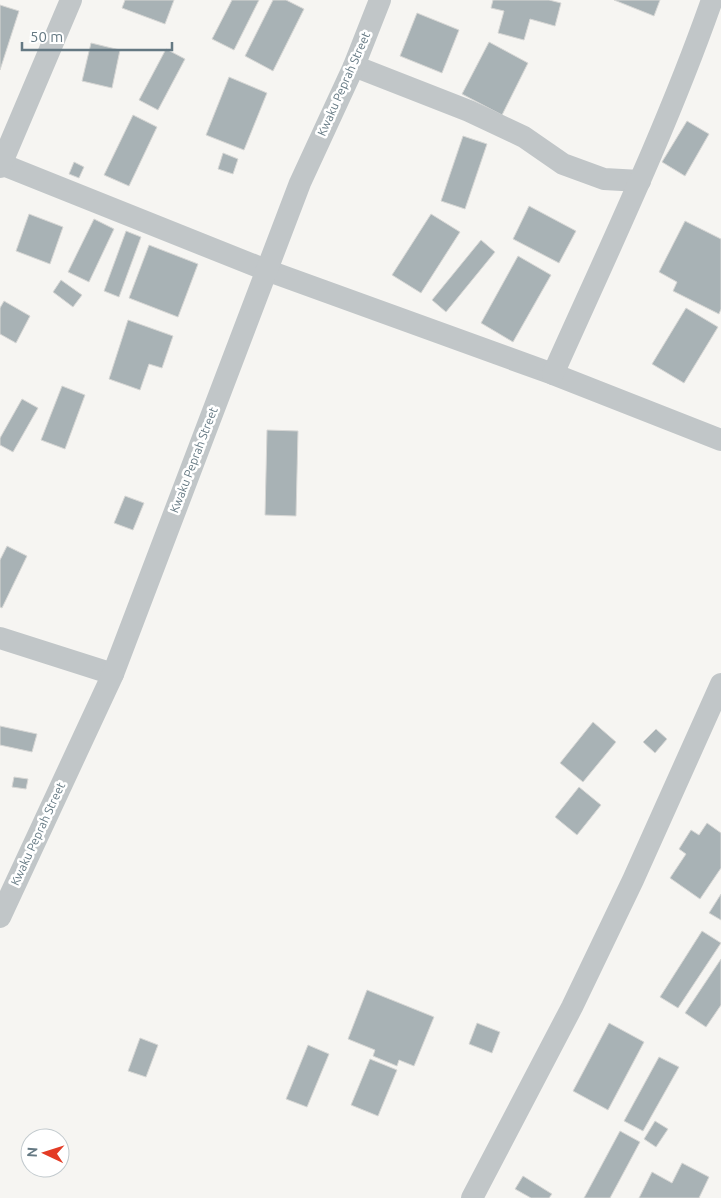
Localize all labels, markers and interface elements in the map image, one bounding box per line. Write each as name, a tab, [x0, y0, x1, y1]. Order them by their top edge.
scale bar	[22, 20, 172, 52]
text: 50 m	[30, 28, 63, 45]
street label: Kwaku Peprah Street	[315, 30, 372, 138]
street label: Kwaku Peprah Street	[167, 405, 220, 515]
street label: Kwaku Peprah Street	[8, 780, 67, 887]
north arrow	[20, 1128, 70, 1178]
text: N	[24, 1146, 40, 1158]

